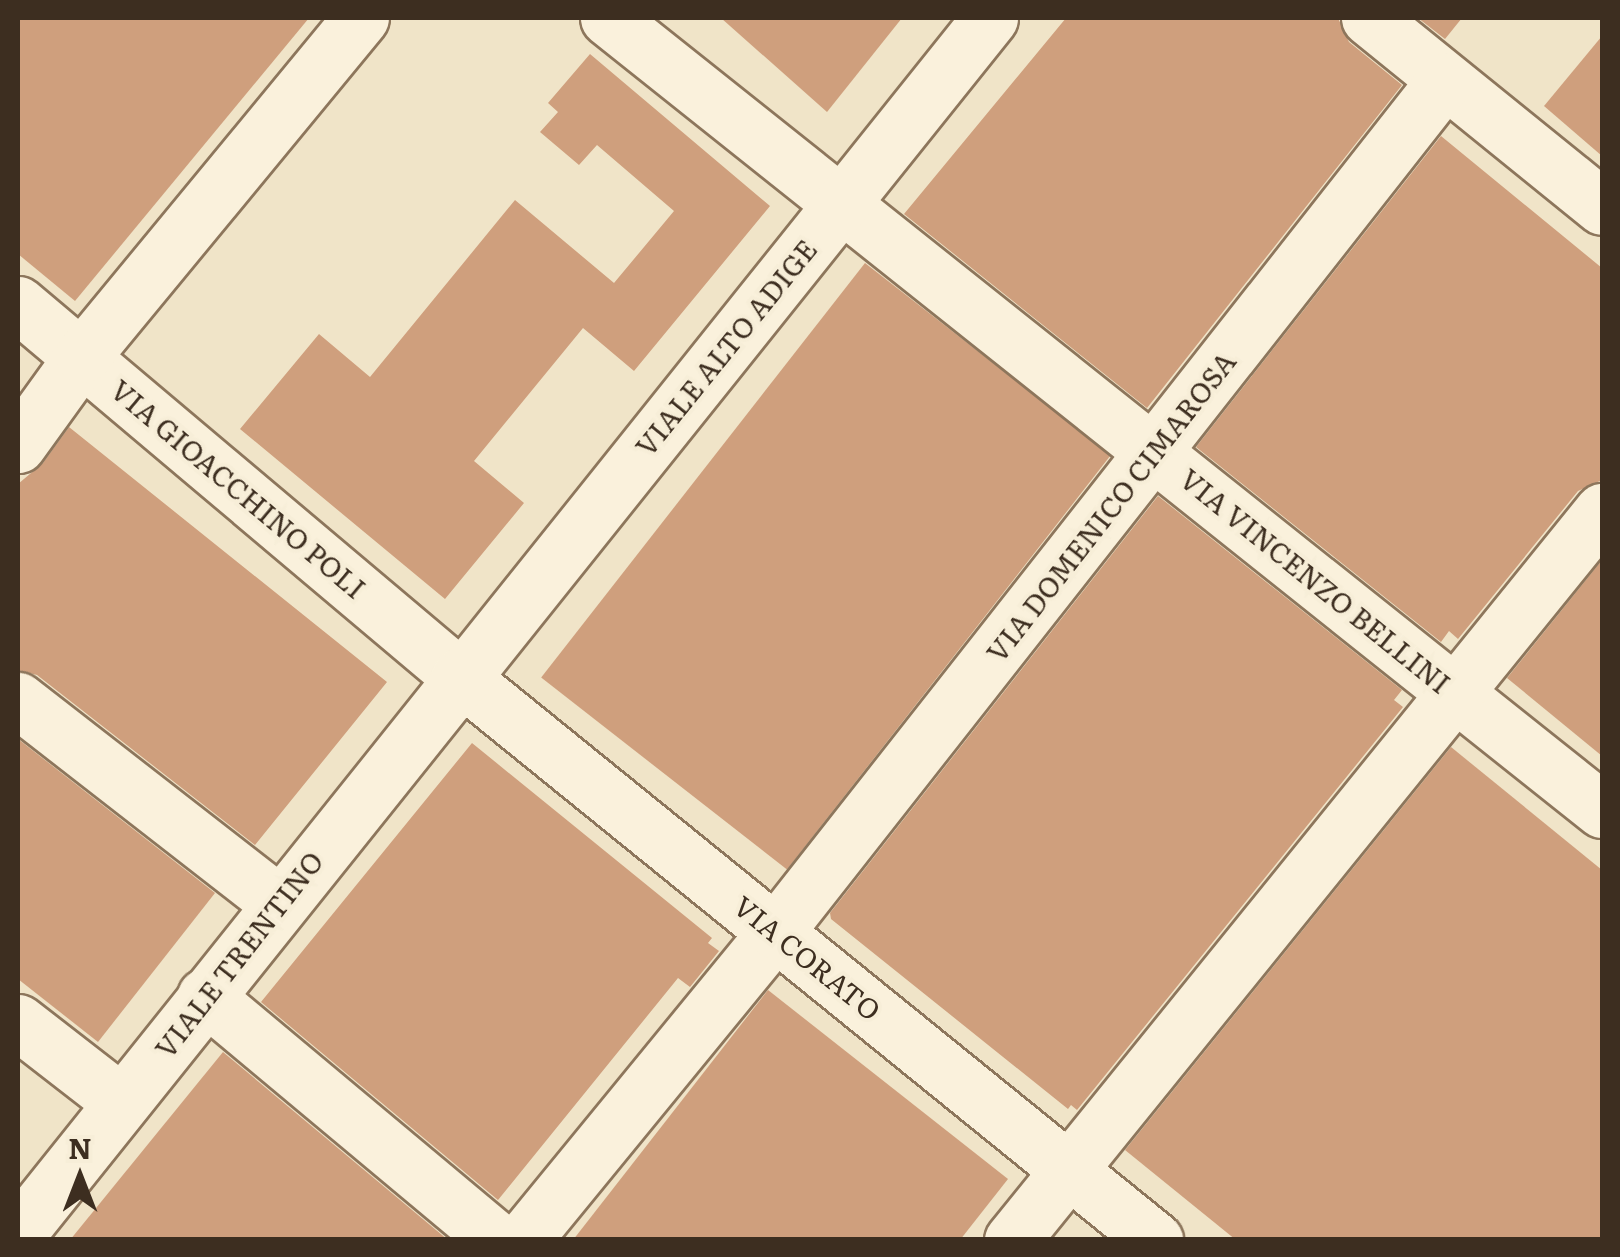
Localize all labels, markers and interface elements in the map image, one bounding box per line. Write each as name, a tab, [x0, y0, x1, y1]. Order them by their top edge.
street label: VIALE ALTO ADIGE	[627, 232, 823, 462]
street label: VIA DOMENICO CIMAROSA	[978, 344, 1242, 668]
street label: VIA GIOACCHINO POLI	[105, 372, 373, 604]
street label: VIA VINCENZO BELLINI	[1174, 461, 1458, 699]
street label: VIALE TRENTINO	[147, 844, 329, 1064]
street label: VIA CORATO	[728, 888, 888, 1026]
text: N	[68, 1126, 92, 1168]
north arrow	[30, 1127, 130, 1227]

